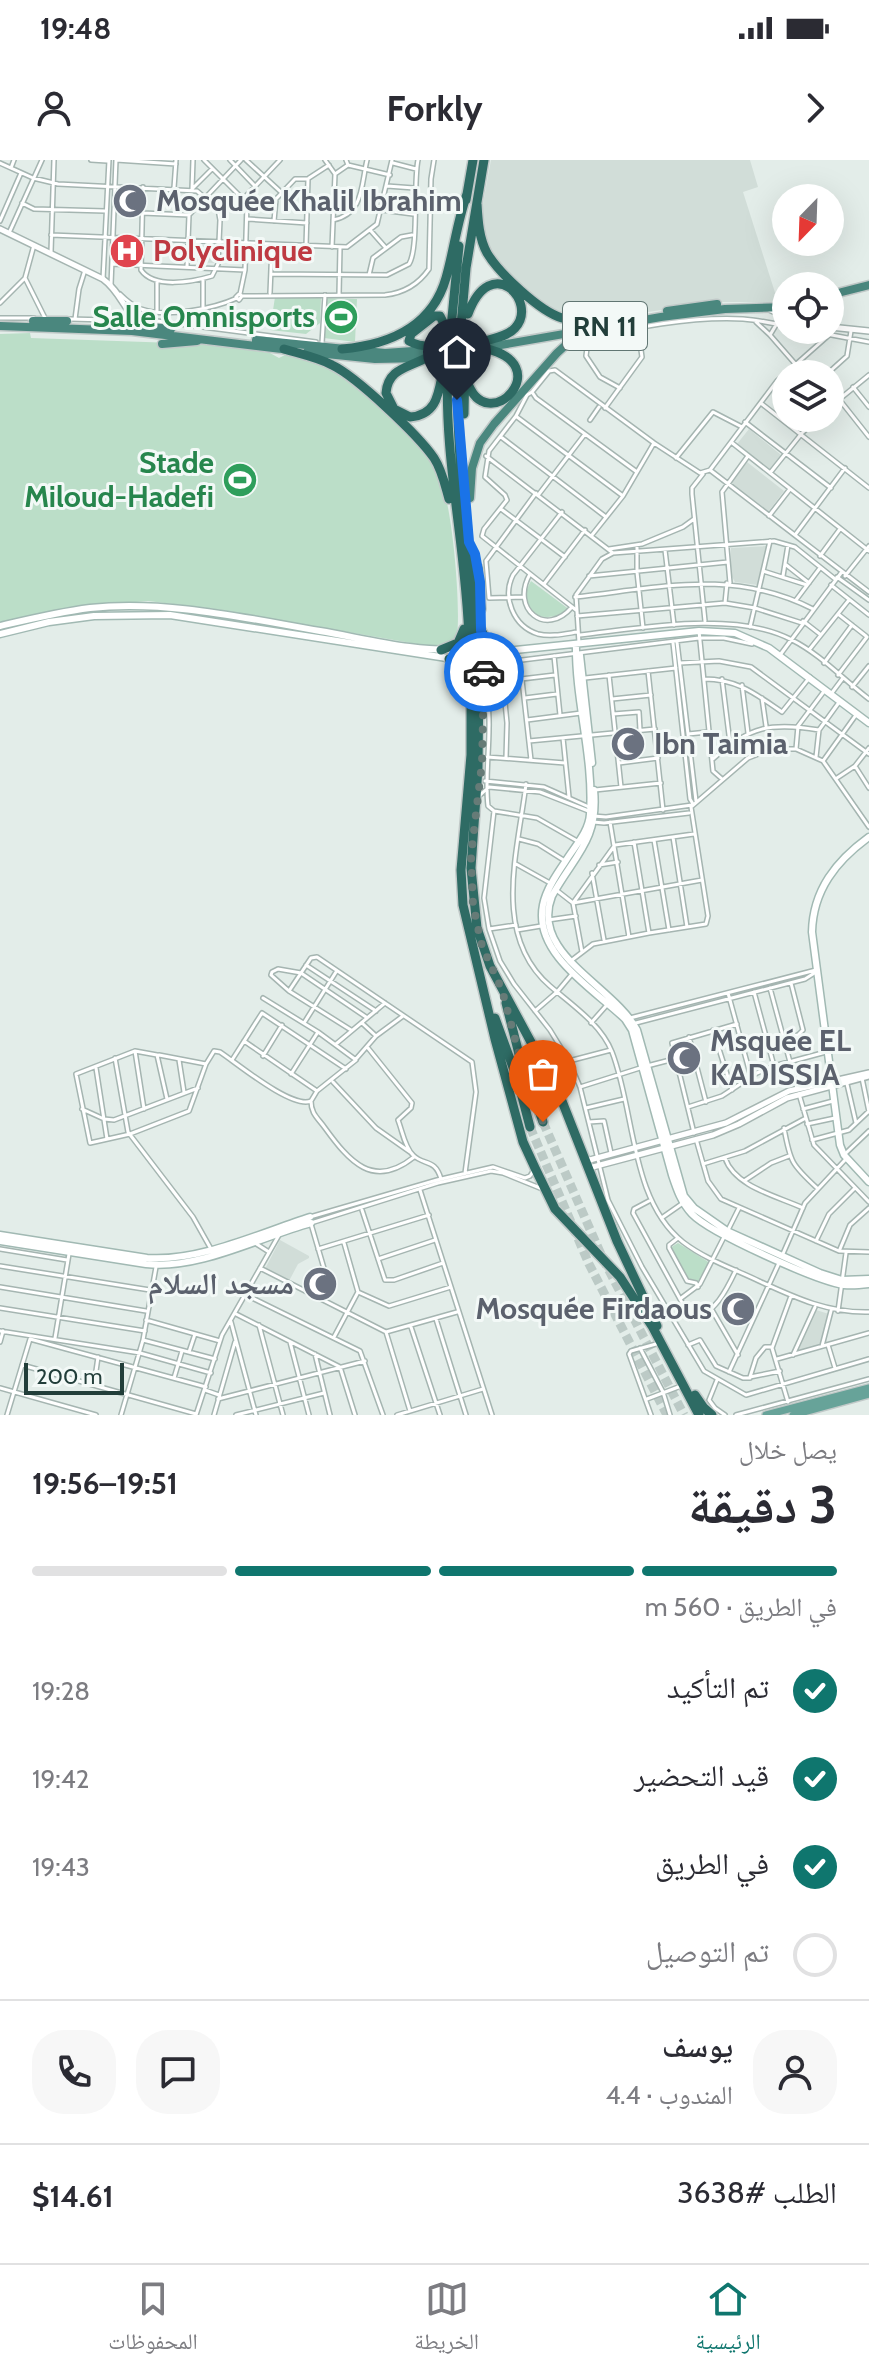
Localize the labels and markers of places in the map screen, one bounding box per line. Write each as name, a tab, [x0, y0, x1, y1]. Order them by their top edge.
mosque icon: Mosquée Khalil Ibrahim	[111, 182, 149, 220]
place label: Mosquée Khalil Ibrahim	[156, 182, 462, 219]
hospital icon: Polyclinique	[108, 232, 146, 270]
place label: Polyclinique	[153, 232, 313, 269]
place label: Salle Omnisports	[93, 298, 315, 335]
sports icon: Salle Omnisports	[322, 298, 360, 336]
pin	[423, 318, 491, 400]
place label: Stade Miloud-Hadefi	[24, 444, 214, 515]
sports icon: Stade Miloud-Hadefi	[221, 461, 259, 499]
mosque icon: Ibn Taimia	[609, 725, 647, 763]
place label: Ibn Taimia	[654, 725, 788, 762]
place label: Msquée EL KADISSIA	[710, 1022, 851, 1093]
mosque icon: Msquée EL KADISSIA	[665, 1039, 703, 1077]
pin	[509, 1040, 577, 1122]
place label: مسجد السلام	[148, 1265, 294, 1305]
mosque icon: مسجد السلام	[301, 1265, 339, 1303]
place label: Mosquée Firdaous	[475, 1290, 712, 1327]
mosque icon: Mosquée Firdaous	[719, 1290, 757, 1328]

